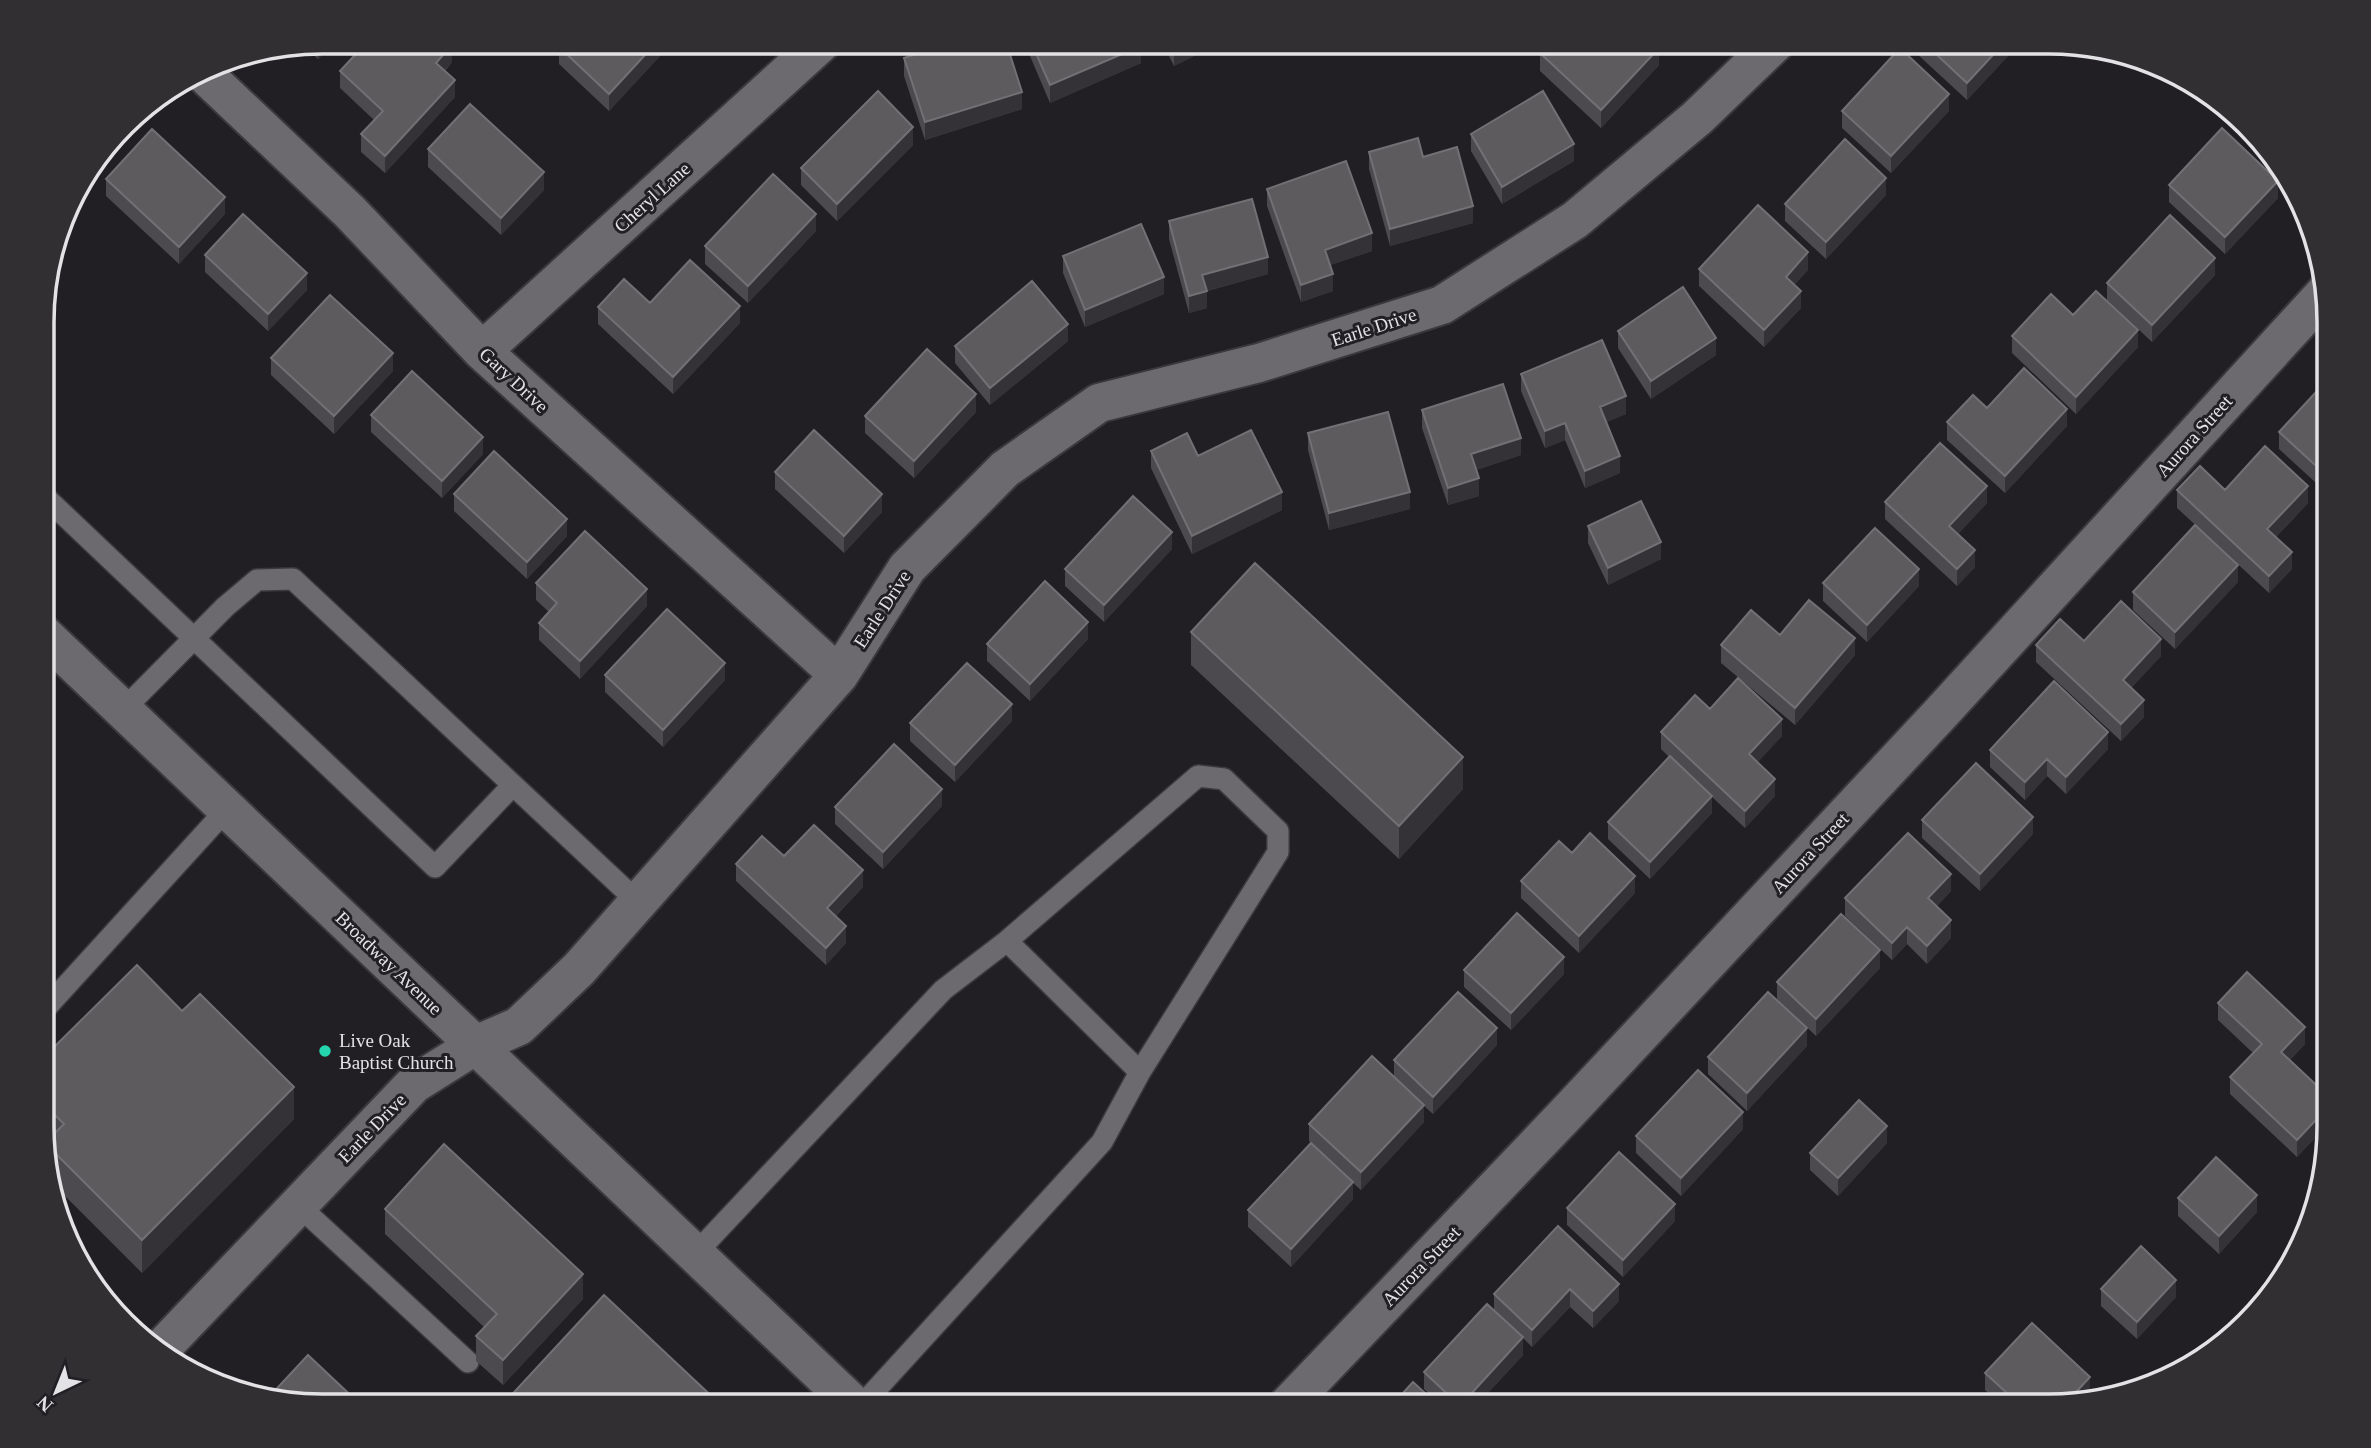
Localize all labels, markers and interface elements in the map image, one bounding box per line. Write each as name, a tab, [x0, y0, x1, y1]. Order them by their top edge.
street label: Cheryl Lane	[610, 158, 694, 236]
street label: Earle Drive	[1329, 303, 1419, 351]
street label: Gary Drive	[475, 343, 553, 417]
street label: Aurora Street	[2152, 390, 2237, 481]
street label: Earle Drive	[849, 566, 915, 652]
street label: Aurora Street	[1767, 808, 1853, 898]
street label: Broadway Avenue	[332, 907, 446, 1019]
place label: Live Oak Baptist Church	[339, 1030, 454, 1073]
marker: Live Oak Baptist Church	[317, 1043, 333, 1059]
street label: Earle Drive	[334, 1089, 410, 1167]
street label: Aurora Street	[1378, 1221, 1465, 1310]
north arrow	[21, 1357, 91, 1427]
text: N	[32, 1392, 57, 1416]

